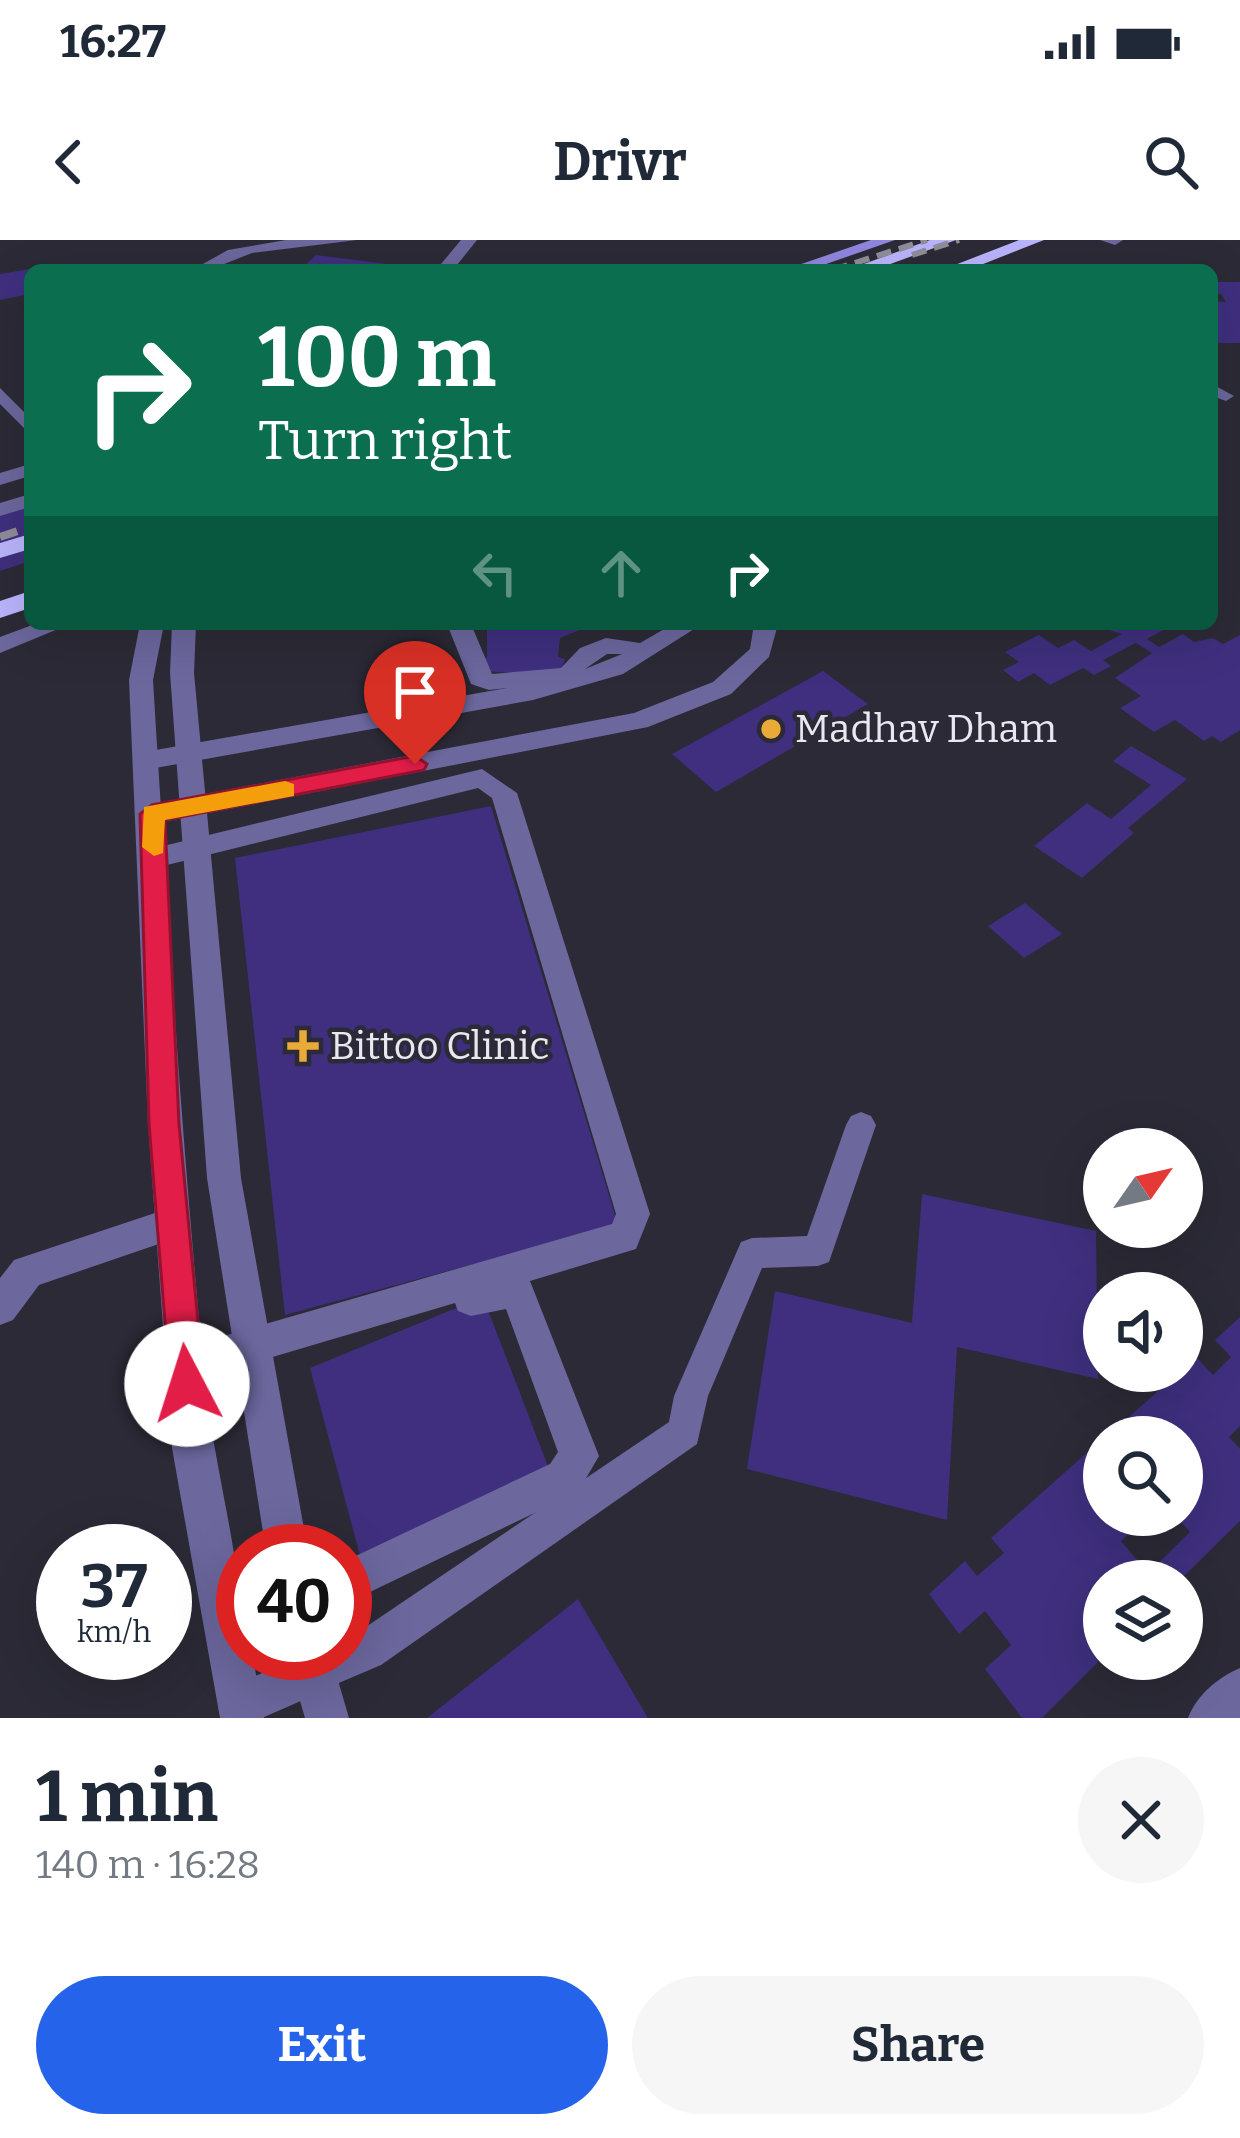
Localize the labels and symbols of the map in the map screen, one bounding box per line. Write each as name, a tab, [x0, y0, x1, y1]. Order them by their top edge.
pin	[364, 641, 466, 764]
place label: Madhav Dham	[795, 706, 1057, 752]
marker: Madhav Dham	[758, 716, 784, 742]
place label: Bittoo Clinic	[330, 1023, 550, 1069]
marker: Bittoo Clinic	[287, 1030, 319, 1062]
north arrow	[1083, 1128, 1203, 1248]
position arrow	[124, 1321, 250, 1447]
speed limit sign: 40	[216, 1524, 372, 1680]

